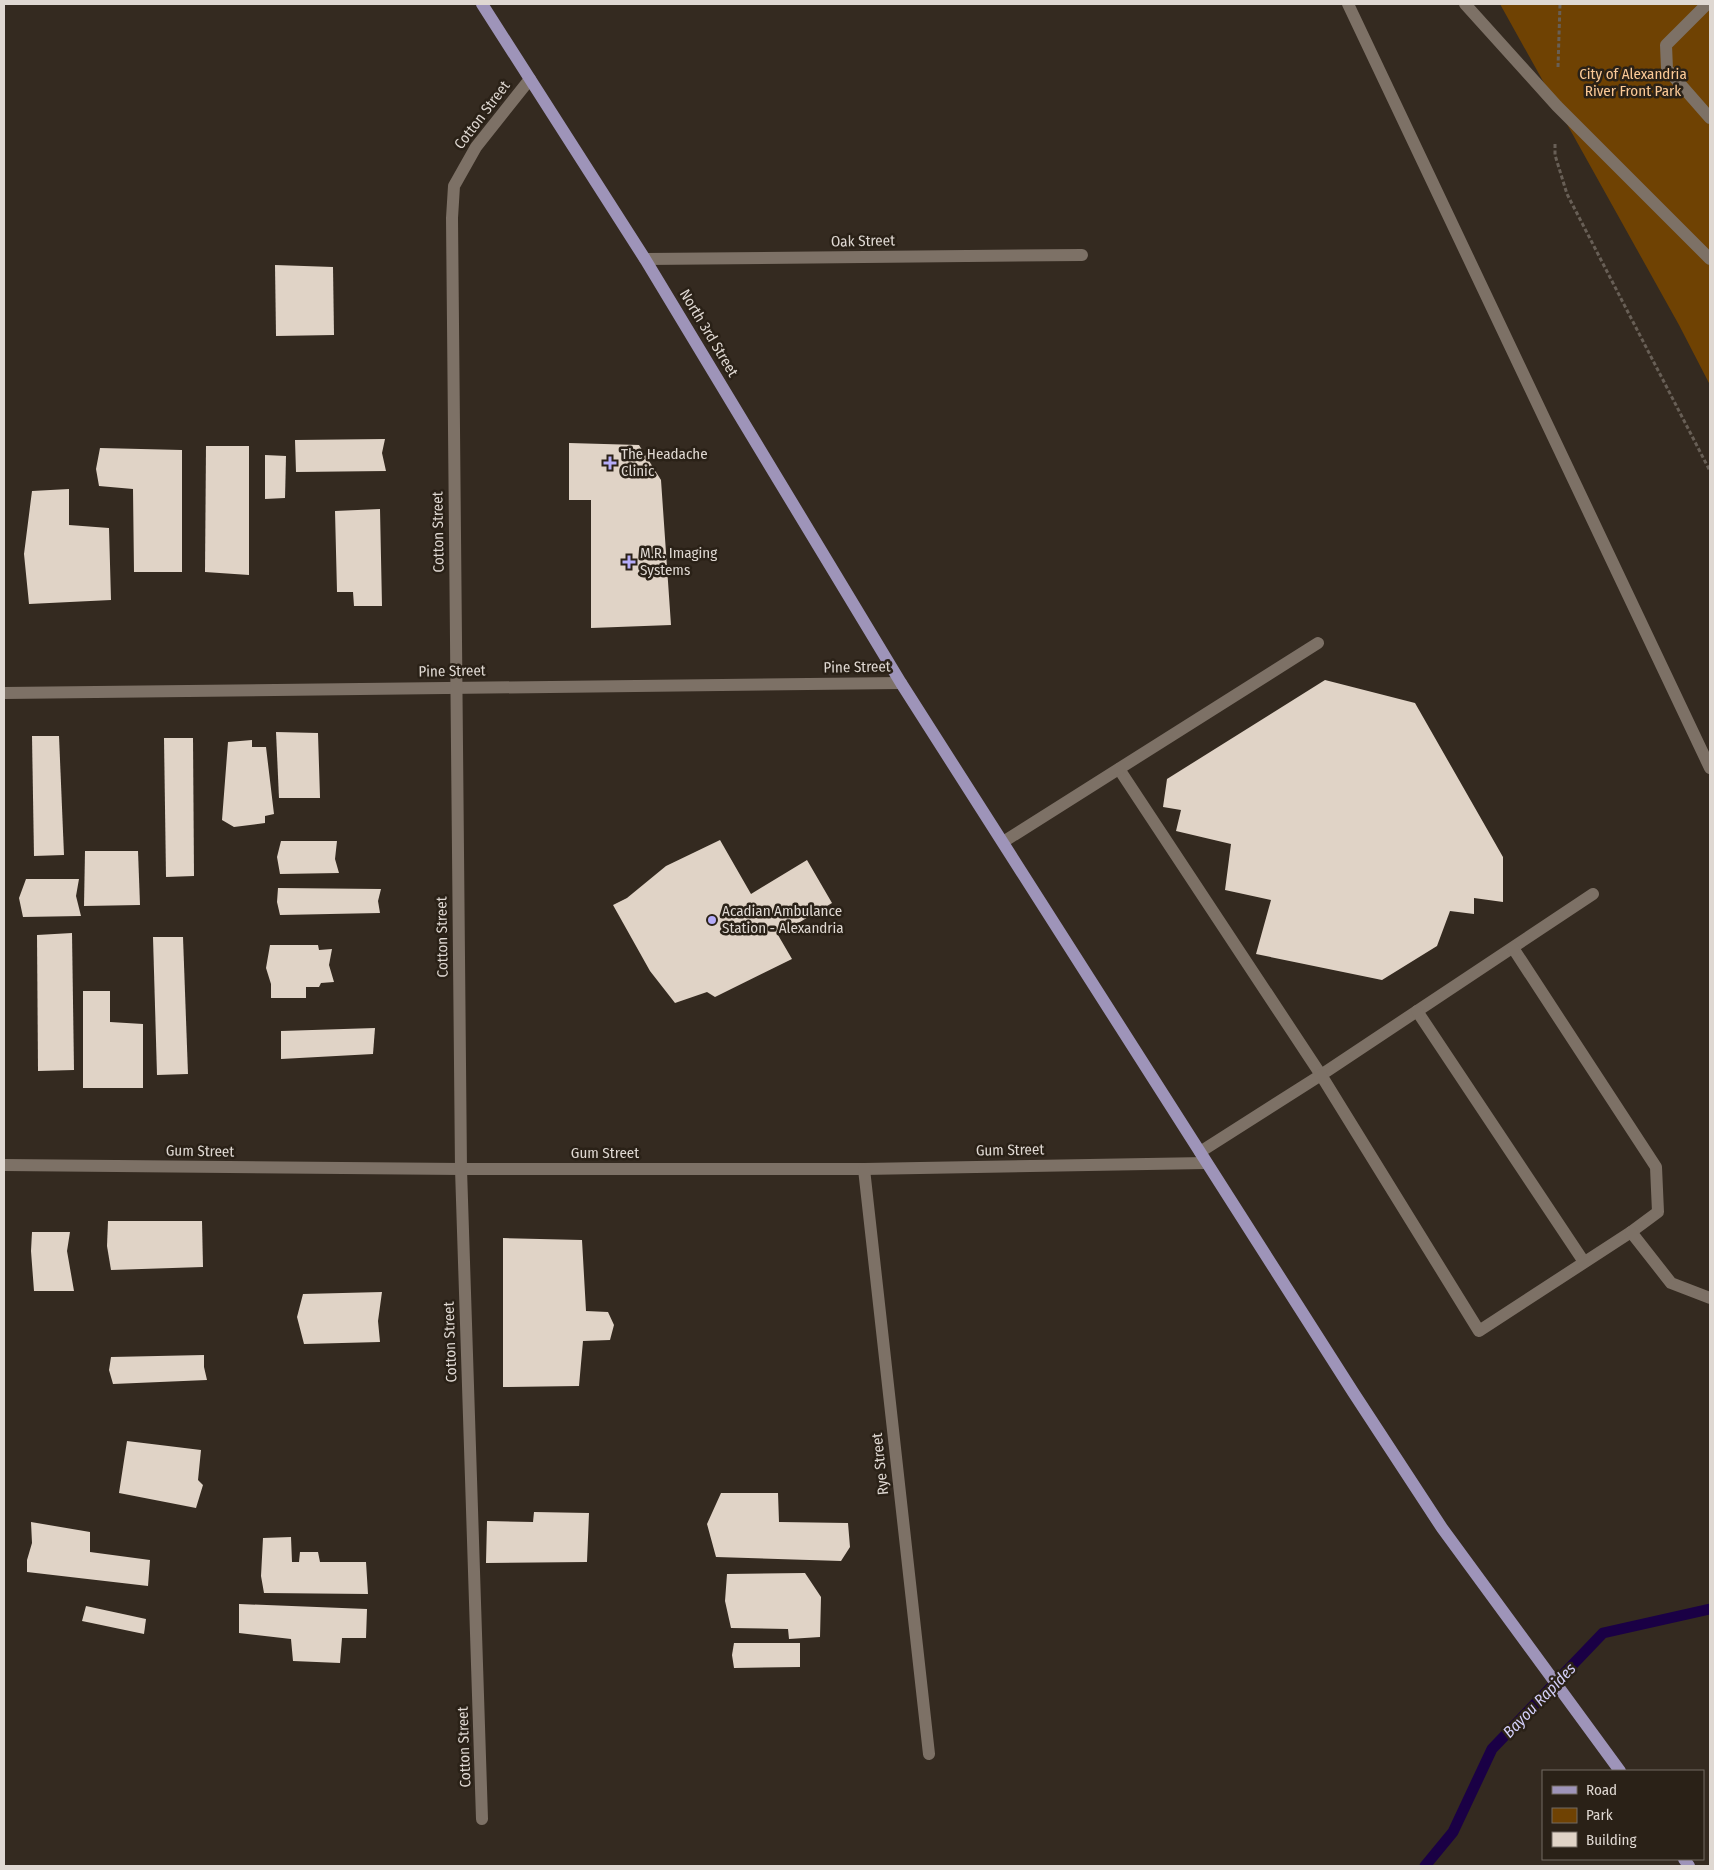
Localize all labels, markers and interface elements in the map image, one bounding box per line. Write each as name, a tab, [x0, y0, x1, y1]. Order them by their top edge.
park label: City of Alexandria River Front Park	[1579, 65, 1687, 100]
street label: Cotton Street	[450, 77, 514, 153]
street label: Oak Street	[831, 231, 895, 251]
street label: North 3rd Street	[676, 286, 742, 380]
place label: The Headache Clinic	[621, 445, 708, 480]
marker: The Headache Clinic	[603, 456, 617, 470]
street label: Cotton Street	[428, 491, 448, 573]
place label: M.R. Imaging Systems	[640, 544, 717, 579]
marker: M.R. Imaging Systems	[622, 555, 636, 569]
street label: Pine Street	[823, 657, 891, 677]
street label: Pine Street	[418, 661, 486, 681]
street label: Cotton Street	[432, 896, 452, 978]
place label: Acadian Ambulance Station - Alexandria	[722, 902, 844, 937]
marker: Acadian Ambulance Station - Alexandria	[706, 914, 718, 926]
street label: Gum Street	[976, 1140, 1044, 1160]
street label: Gum Street	[166, 1141, 234, 1161]
street label: Gum Street	[571, 1144, 639, 1162]
street label: Cotton Street	[440, 1301, 460, 1383]
street label: Rye Street	[868, 1432, 892, 1496]
water label: Bayou Rapides	[1499, 1659, 1580, 1742]
street label: Cotton Street	[454, 1706, 474, 1788]
legend	[1542, 1770, 1704, 1860]
text: Road	[1586, 1781, 1617, 1799]
text: Park	[1586, 1806, 1613, 1824]
text: Building	[1586, 1831, 1637, 1849]

